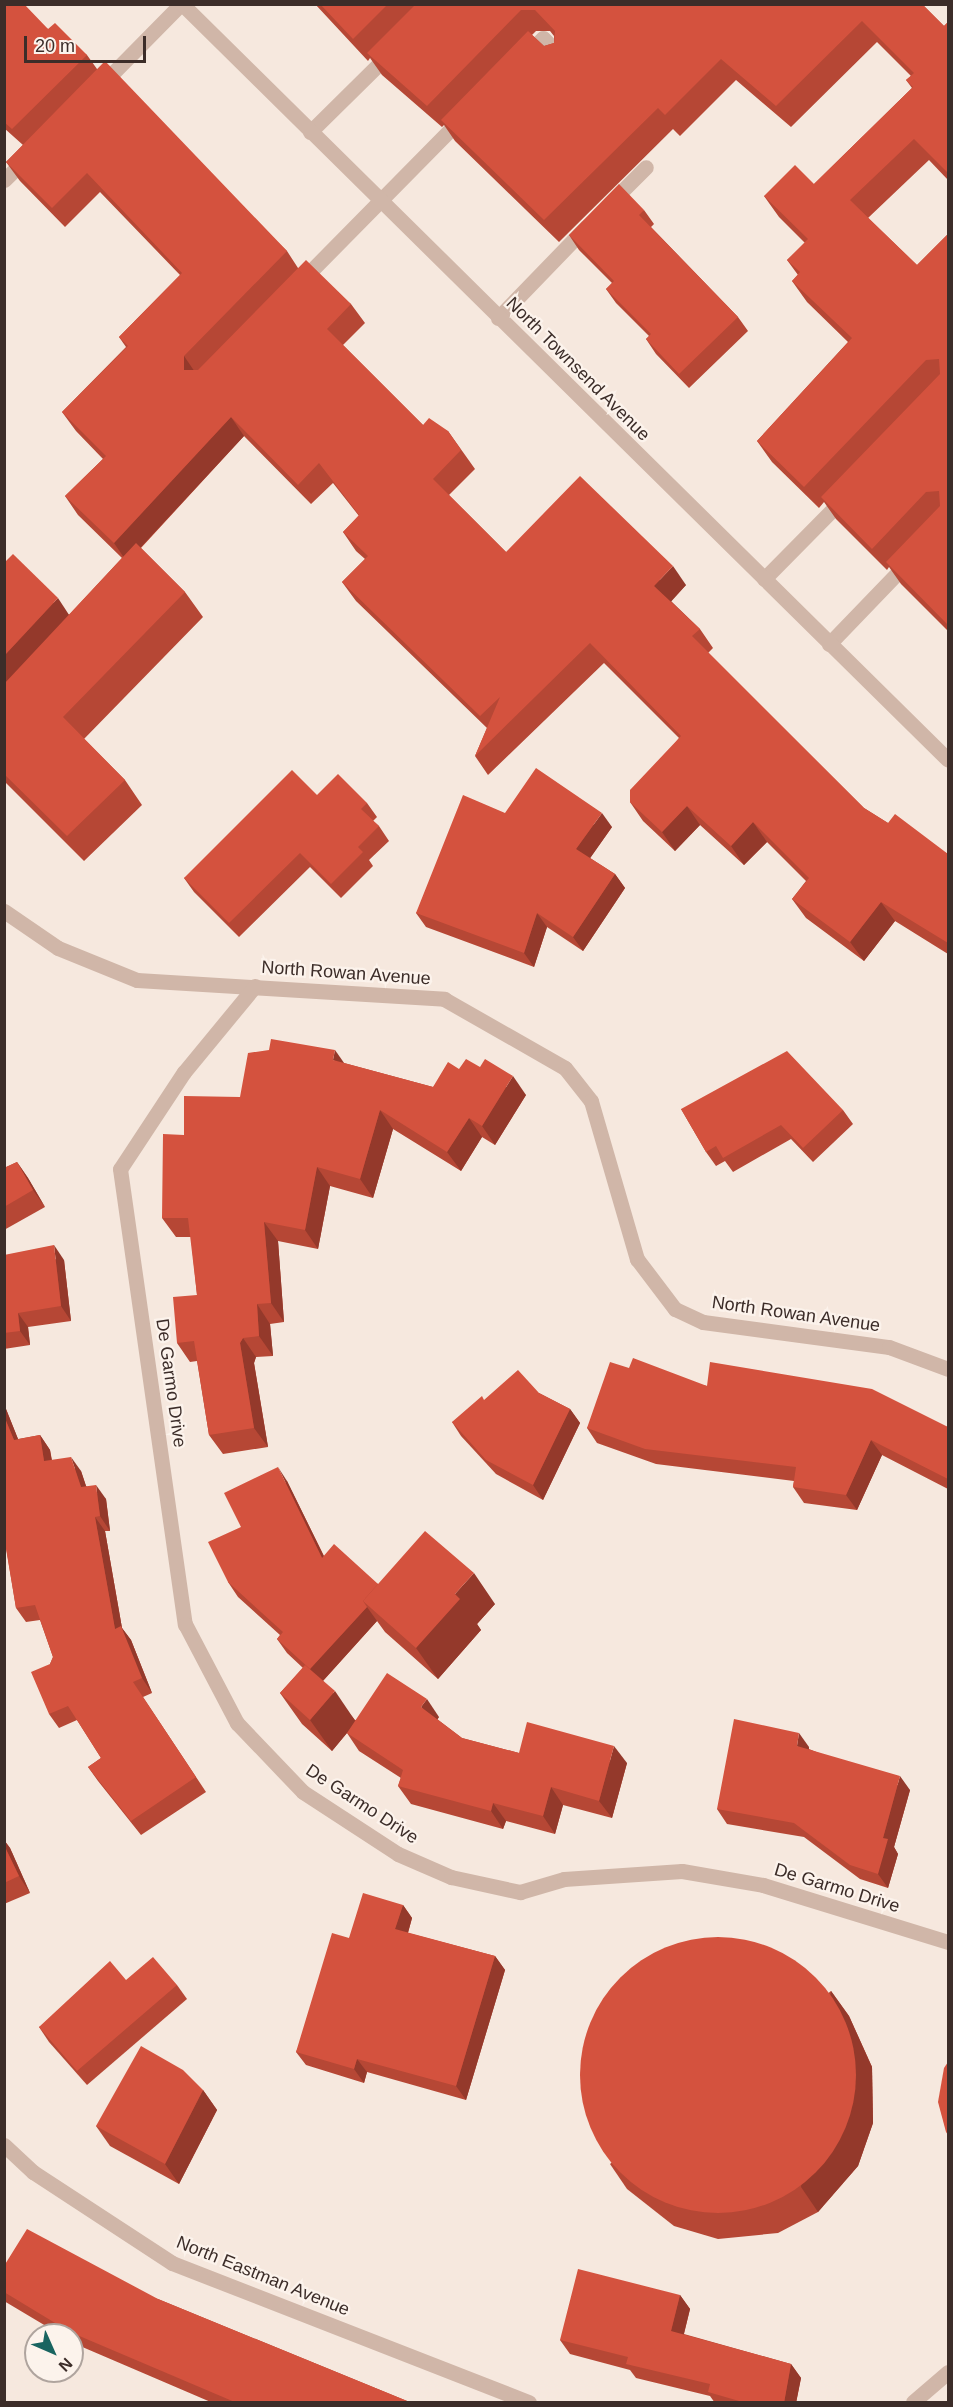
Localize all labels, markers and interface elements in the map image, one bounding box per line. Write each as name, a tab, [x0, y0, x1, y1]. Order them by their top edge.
scale bar	[27, 24, 148, 62]
text: 20 m	[35, 36, 75, 56]
street label: North Townsend Avenue	[501, 292, 655, 446]
street label: North Rowan Avenue	[260, 956, 432, 990]
street label: North Rowan Avenue	[710, 1291, 882, 1337]
street label: De Garmo Drive	[151, 1317, 191, 1449]
street label: De Garmo Drive	[302, 1760, 422, 1848]
street label: De Garmo Drive	[772, 1859, 902, 1917]
street label: North Eastman Avenue	[173, 2231, 353, 2321]
north arrow	[24, 2323, 84, 2383]
text: N	[56, 2355, 76, 2375]

